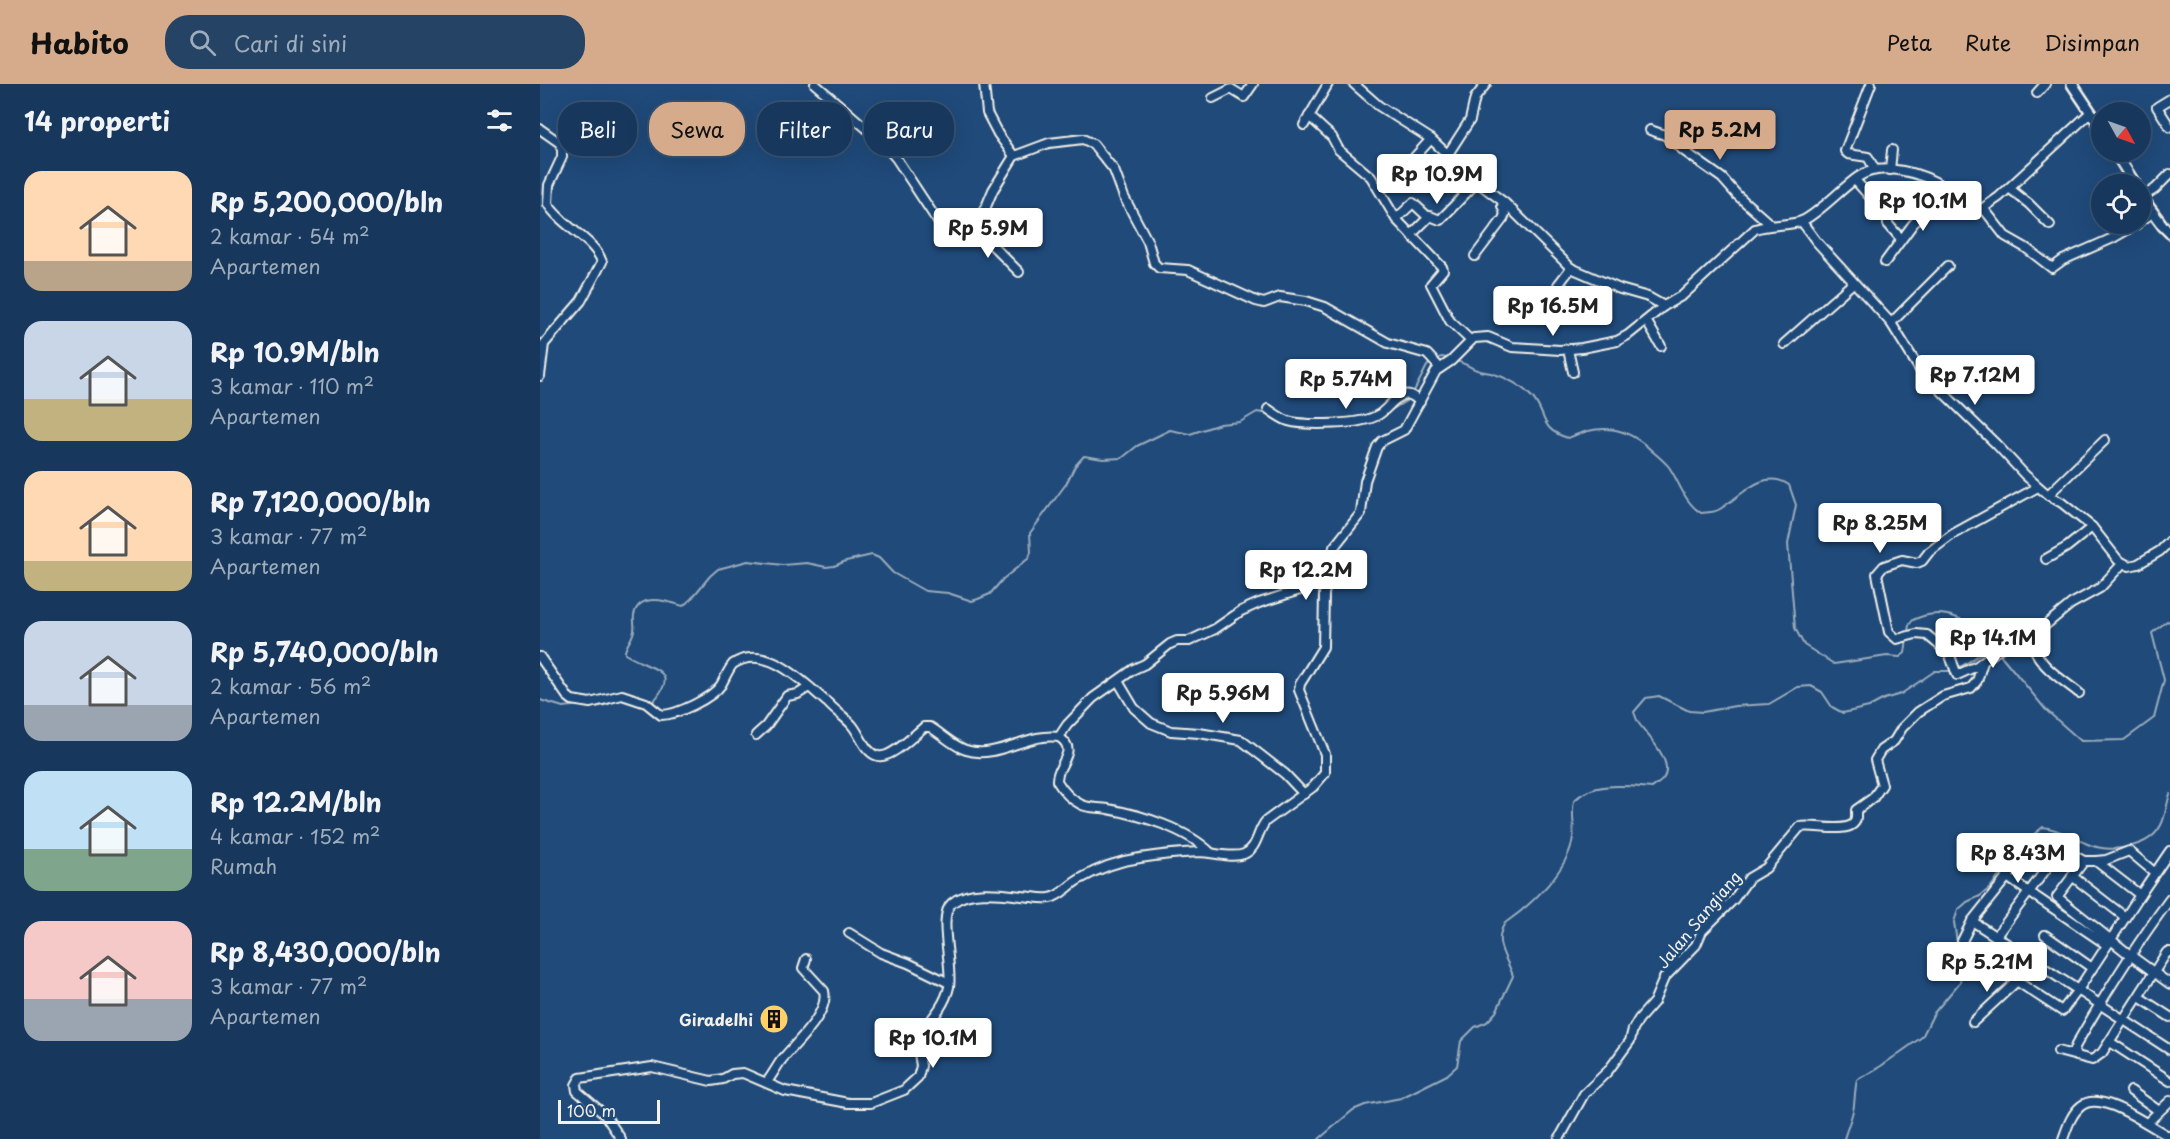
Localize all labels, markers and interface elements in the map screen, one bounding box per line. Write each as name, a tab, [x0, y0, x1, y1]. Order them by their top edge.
search box	[165, 15, 585, 69]
text: Habito	[30, 21, 129, 64]
icon: search	[186, 26, 219, 59]
text: Cari di sini	[234, 26, 347, 59]
text: Peta	[1887, 26, 1932, 58]
text: Rute	[1965, 26, 2011, 58]
text: Disimpan	[2044, 26, 2140, 58]
text: 14 properti	[24, 101, 170, 140]
chip: Beli	[558, 102, 637, 156]
chip: Sewa	[649, 102, 745, 156]
chip: Filter	[757, 102, 852, 156]
chip: Baru	[864, 102, 954, 156]
north arrow	[2091, 102, 2151, 162]
map controls	[2091, 102, 2151, 234]
icon: filters	[483, 104, 516, 137]
pin: Rp 5.2M	[1665, 110, 1775, 161]
text: Rp 5.2M	[1679, 114, 1761, 144]
pin: Rp 10.9M	[1375, 154, 1499, 205]
text: Rp 10.9M	[1391, 158, 1483, 188]
button: locate	[2091, 174, 2151, 234]
pin: Rp 10.1M	[1861, 181, 1985, 232]
text: Rp 5,200,000/bln	[210, 182, 443, 221]
text: Rp 10.1M	[1879, 185, 1967, 215]
icon: home	[72, 195, 144, 267]
pin: Rp 5.9M	[933, 208, 1043, 259]
text: Rp 5.9M	[948, 212, 1028, 242]
text: 2 kamar · 54 m²	[210, 221, 370, 251]
text: Apartemen	[210, 251, 321, 281]
pin: Rp 16.5M	[1491, 286, 1615, 337]
text: Rp 16.5M	[1507, 290, 1599, 320]
text: Rp 10.9M/bln	[210, 332, 380, 371]
icon: home	[72, 345, 144, 417]
pin: Rp 7.12M	[1913, 355, 2037, 406]
pin: Rp 5.74M	[1284, 359, 1408, 410]
text: Rp 7.12M	[1930, 359, 2020, 389]
text: Rp 5.74M	[1299, 363, 1393, 393]
text: 3 kamar · 110 m²	[210, 371, 374, 401]
text: Apartemen	[210, 401, 321, 431]
text: Rp 7,120,000/bln	[210, 482, 431, 521]
icon: home	[72, 495, 144, 567]
pin: Rp 8.25M	[1818, 503, 1942, 554]
text: Rp 8.25M	[1832, 507, 1928, 537]
text: 3 kamar · 77 m²	[210, 521, 367, 551]
pin: Rp 12.2M	[1244, 550, 1368, 601]
text: Apartemen	[210, 551, 321, 581]
text: Rp 12.2M	[1259, 554, 1353, 584]
pin: Rp 14.1M	[1931, 618, 2055, 669]
text: Rp 14.1M	[1949, 622, 2037, 652]
text: Rp 5,740,000/bln	[210, 632, 439, 671]
icon: home	[72, 645, 144, 717]
text: 2 kamar · 56 m²	[210, 671, 371, 701]
pin: Rp 5.96M	[1161, 673, 1285, 724]
text: Rp 5.96M	[1176, 677, 1270, 707]
text: Apartemen	[210, 701, 321, 731]
text: Rp 12.2M/bln	[210, 782, 382, 821]
icon: home	[72, 795, 144, 867]
text: 4 kamar · 152 m²	[210, 821, 380, 851]
pin: Rp 8.43M	[1956, 833, 2080, 884]
text: Rp 8.43M	[1971, 837, 2065, 867]
text: Rumah	[210, 851, 277, 881]
street label: Jalan Sangiang	[1650, 865, 1746, 973]
text: Rp 8,430,000/bln	[210, 932, 441, 971]
pin: Rp 5.21M	[1925, 942, 2049, 993]
icon: home	[72, 945, 144, 1017]
text: Rp 5.21M	[1941, 946, 2033, 976]
text: 3 kamar · 77 m²	[210, 971, 367, 1001]
text: Apartemen	[210, 1001, 321, 1031]
building icon: Giradelhi	[758, 1003, 790, 1035]
place label: Giradelhi	[679, 1007, 753, 1031]
pin: Rp 10.1M	[871, 1018, 995, 1069]
text: Rp 10.1M	[889, 1022, 977, 1052]
scale bar	[558, 1097, 660, 1124]
text: 100 m	[567, 1098, 616, 1122]

